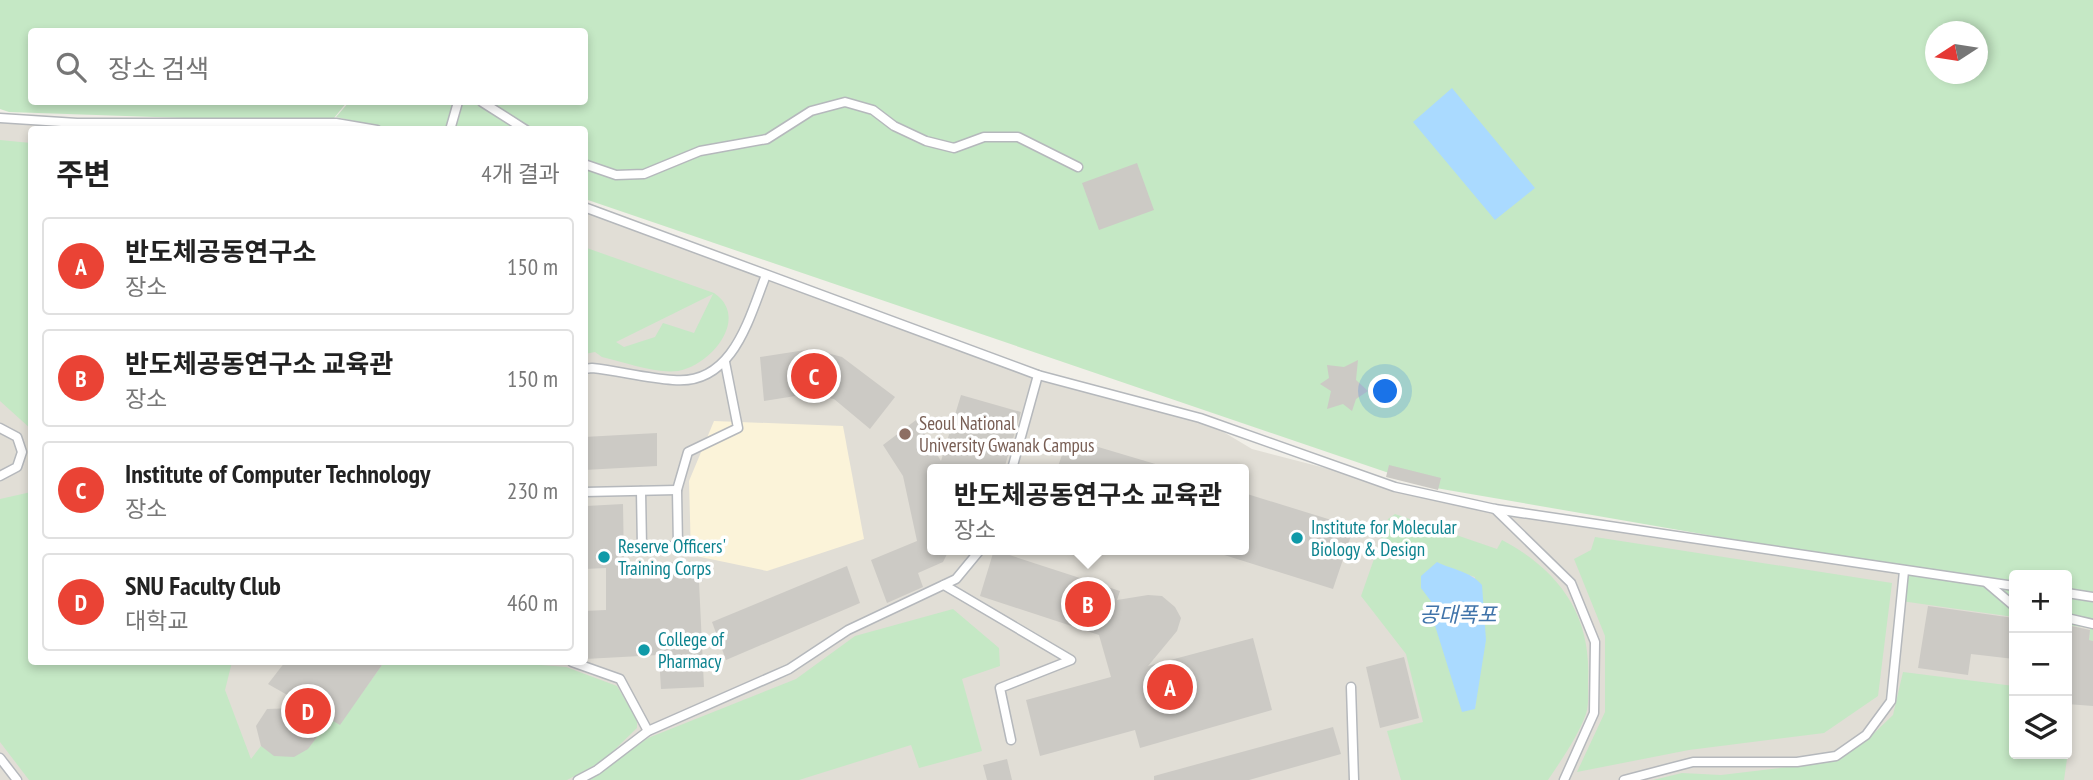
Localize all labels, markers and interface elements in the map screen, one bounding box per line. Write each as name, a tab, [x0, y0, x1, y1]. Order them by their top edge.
north arrow	[1925, 21, 1988, 84]
search box	[28, 28, 588, 105]
icon: search	[52, 48, 90, 86]
text: 장소 검색	[108, 52, 209, 85]
text: 주변	[56, 154, 111, 193]
text: 4개 결과	[481, 159, 560, 188]
text: 반도체공동연구소	[125, 235, 316, 268]
text: A	[75, 252, 87, 281]
text: 150 m	[507, 252, 558, 281]
text: 장소	[125, 272, 167, 301]
text: 반도체공동연구소 교육관	[125, 347, 393, 380]
pin: C	[791, 350, 837, 402]
text: B	[75, 364, 87, 393]
text: 150 m	[507, 364, 558, 393]
your location	[1368, 374, 1402, 408]
text: 장소	[125, 384, 167, 413]
place label: Seoul National University Gwanak Campus	[919, 411, 1094, 457]
marker: Seoul National University Gwanak Campus	[897, 426, 913, 442]
text: Institute of Computer Technology	[125, 457, 430, 490]
popup	[927, 464, 1249, 555]
text: C	[76, 476, 86, 505]
text: 230 m	[507, 476, 558, 505]
text: 반도체공동연구소 교육관	[954, 478, 1222, 511]
text: 장소	[125, 494, 167, 523]
text: 장소	[954, 515, 996, 544]
place label: Institute for Molecular Biology & Design	[1311, 515, 1458, 561]
marker: Institute for Molecular Biology & Design	[1289, 530, 1305, 546]
place label: Reserve Officers' Training Corps	[618, 534, 726, 580]
marker: Reserve Officers' Training Corps	[596, 549, 612, 565]
text: SNU Faculty Club	[125, 569, 281, 602]
map controls	[2009, 570, 2072, 759]
button: +	[2009, 570, 2072, 633]
pin: B	[1065, 578, 1111, 630]
text: D	[75, 588, 87, 617]
text: 460 m	[507, 588, 558, 617]
water label: 공대폭포	[1419, 601, 1498, 628]
text: 대학교	[125, 606, 188, 635]
place label: College of Pharmacy	[658, 627, 725, 673]
button: −	[2009, 633, 2072, 696]
marker: College of Pharmacy	[636, 642, 652, 658]
pin: A	[1147, 661, 1193, 713]
pin: D	[285, 685, 331, 737]
button: layers	[2009, 696, 2072, 759]

